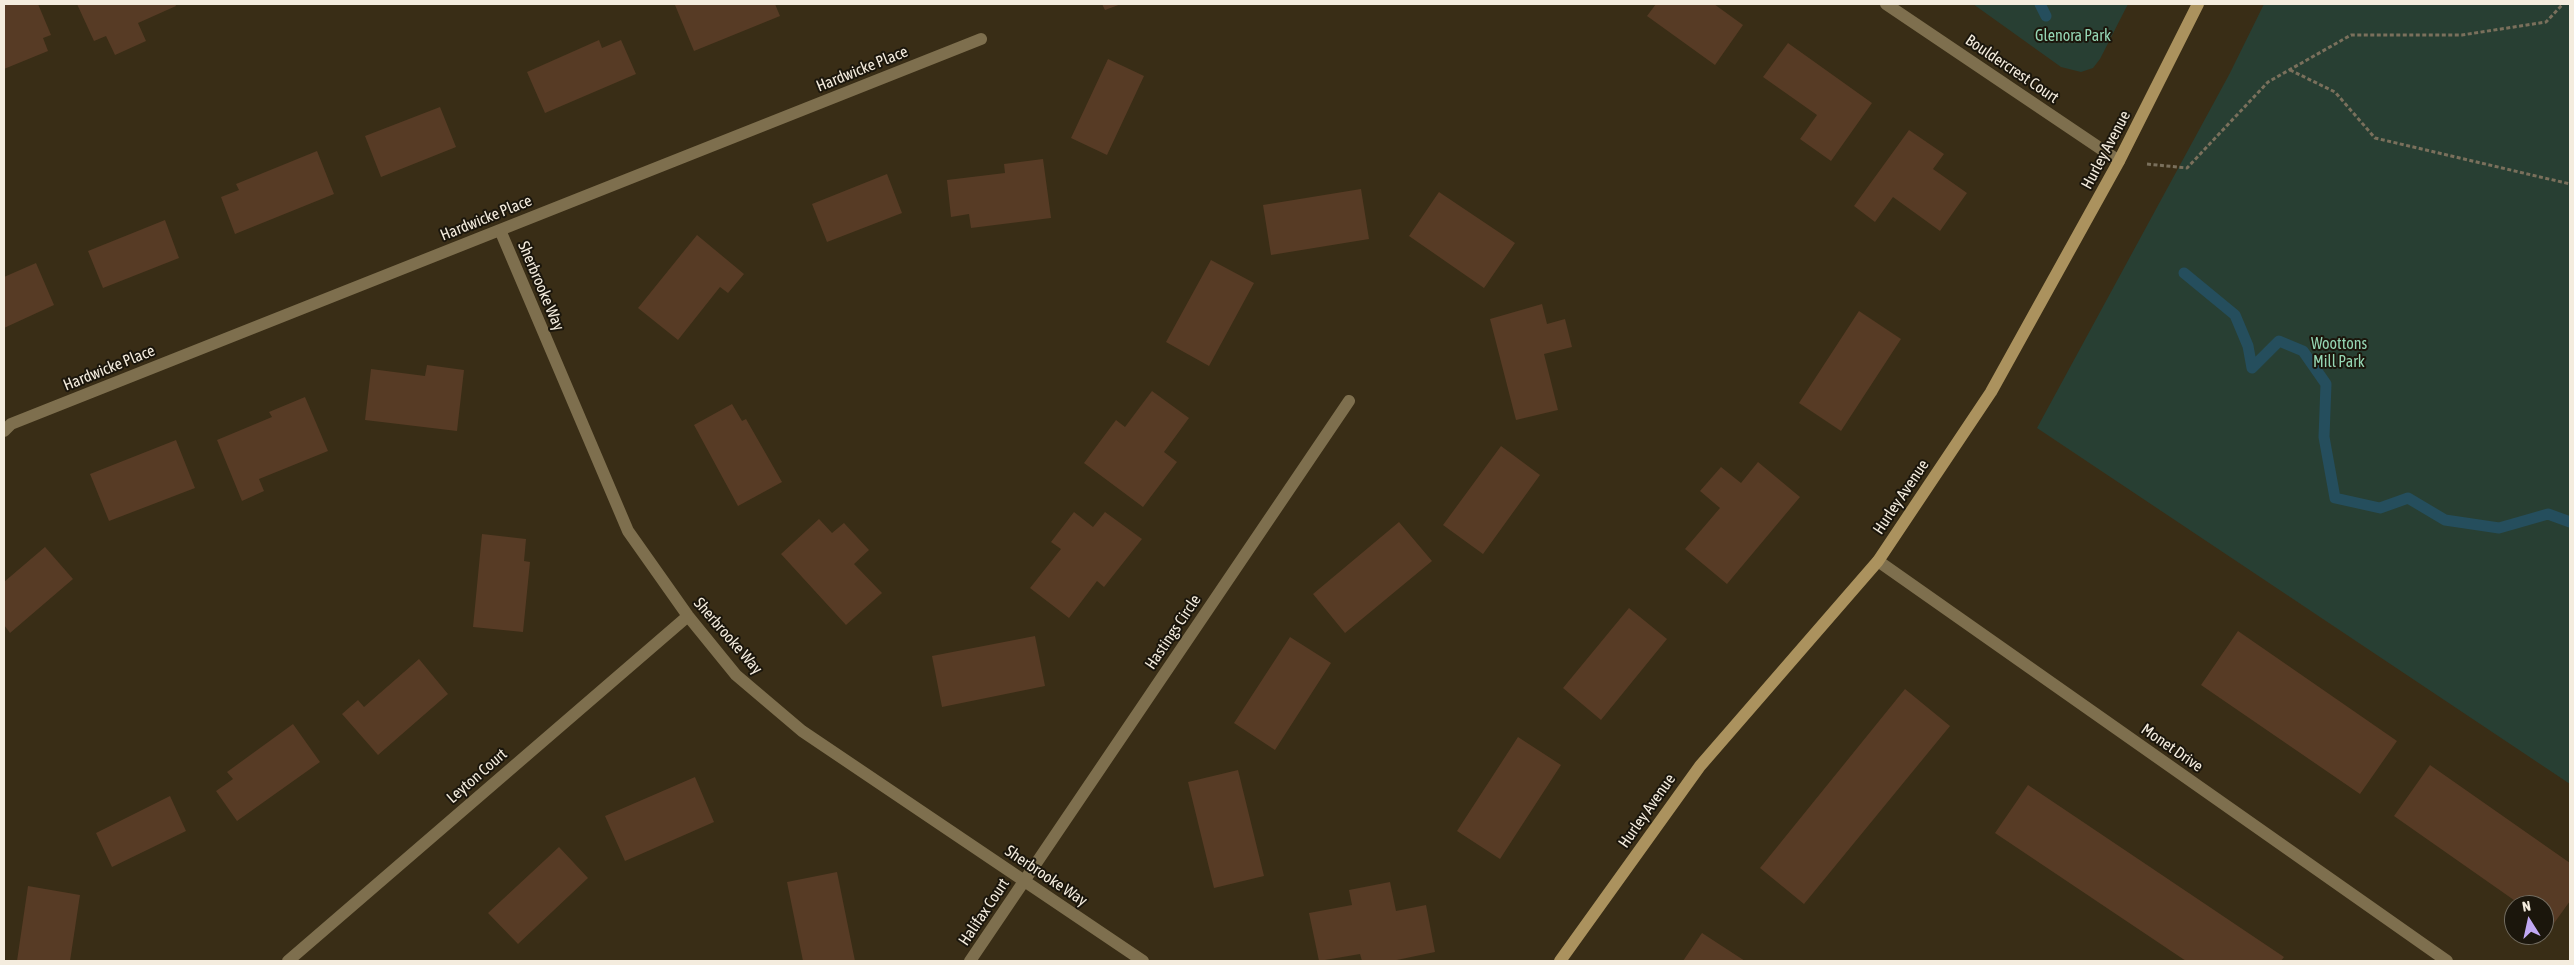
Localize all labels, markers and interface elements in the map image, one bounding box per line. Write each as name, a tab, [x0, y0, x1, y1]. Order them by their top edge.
park label: Glenora Park	[2035, 26, 2111, 46]
street label: Bouldercrest Court	[1962, 31, 2062, 107]
street label: Hardwicke Place	[813, 42, 911, 96]
street label: Hurley Avenue	[2077, 108, 2135, 192]
street label: Hardwicke Place	[437, 191, 535, 245]
street label: Sherbrooke Way	[514, 238, 568, 334]
park label: Woottons Mill Park	[2311, 334, 2367, 372]
street label: Hardwicke Place	[60, 341, 158, 395]
street label: Hurley Avenue	[1869, 456, 1933, 538]
street label: Hastings Circle	[1141, 591, 1205, 673]
street label: Sherbrooke Way	[690, 594, 766, 678]
street label: Monet Drive	[2137, 720, 2207, 776]
street label: Leyton Court	[443, 745, 511, 807]
street label: Hurley Avenue	[1614, 770, 1680, 852]
street label: Sherbrooke Way	[1001, 841, 1091, 911]
street label: Halifax Court	[955, 875, 1013, 949]
north arrow	[2504, 895, 2554, 945]
text: N	[2521, 898, 2532, 915]

